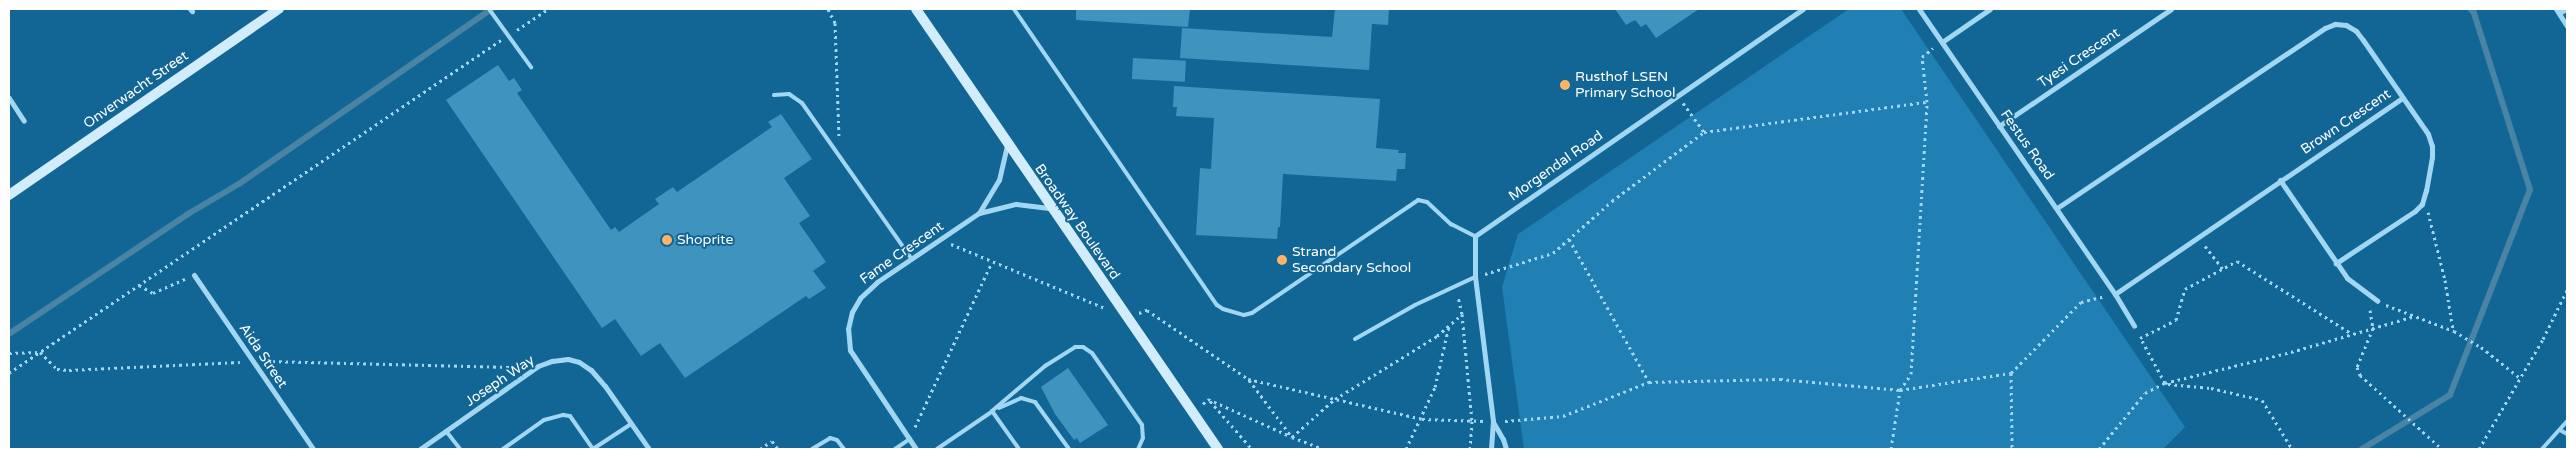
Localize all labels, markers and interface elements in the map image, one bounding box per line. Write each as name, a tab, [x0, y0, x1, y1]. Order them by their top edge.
street label: Tyesi Crescent	[2035, 24, 2123, 92]
street label: Onverwacht Street	[80, 48, 192, 132]
place label: Rusthof LSEN Primary School	[1575, 69, 1676, 102]
marker: Rusthof LSEN Primary School	[1559, 79, 1571, 91]
street label: Brown Crescent	[2298, 86, 2394, 158]
street label: Festus Road	[1997, 107, 2057, 183]
street label: Morgendal Road	[1506, 127, 1606, 205]
street label: Broadway Boulevard	[1031, 161, 1123, 283]
street label: Fame Crescent	[857, 218, 947, 288]
place label: Shoprite	[677, 232, 733, 248]
marker: Shoprite	[661, 234, 673, 246]
place label: Strand Secondary School	[1292, 244, 1411, 276]
marker: Strand Secondary School	[1276, 254, 1288, 266]
street label: Aida Street	[235, 321, 291, 391]
street label: Joseph Way	[462, 352, 538, 410]

